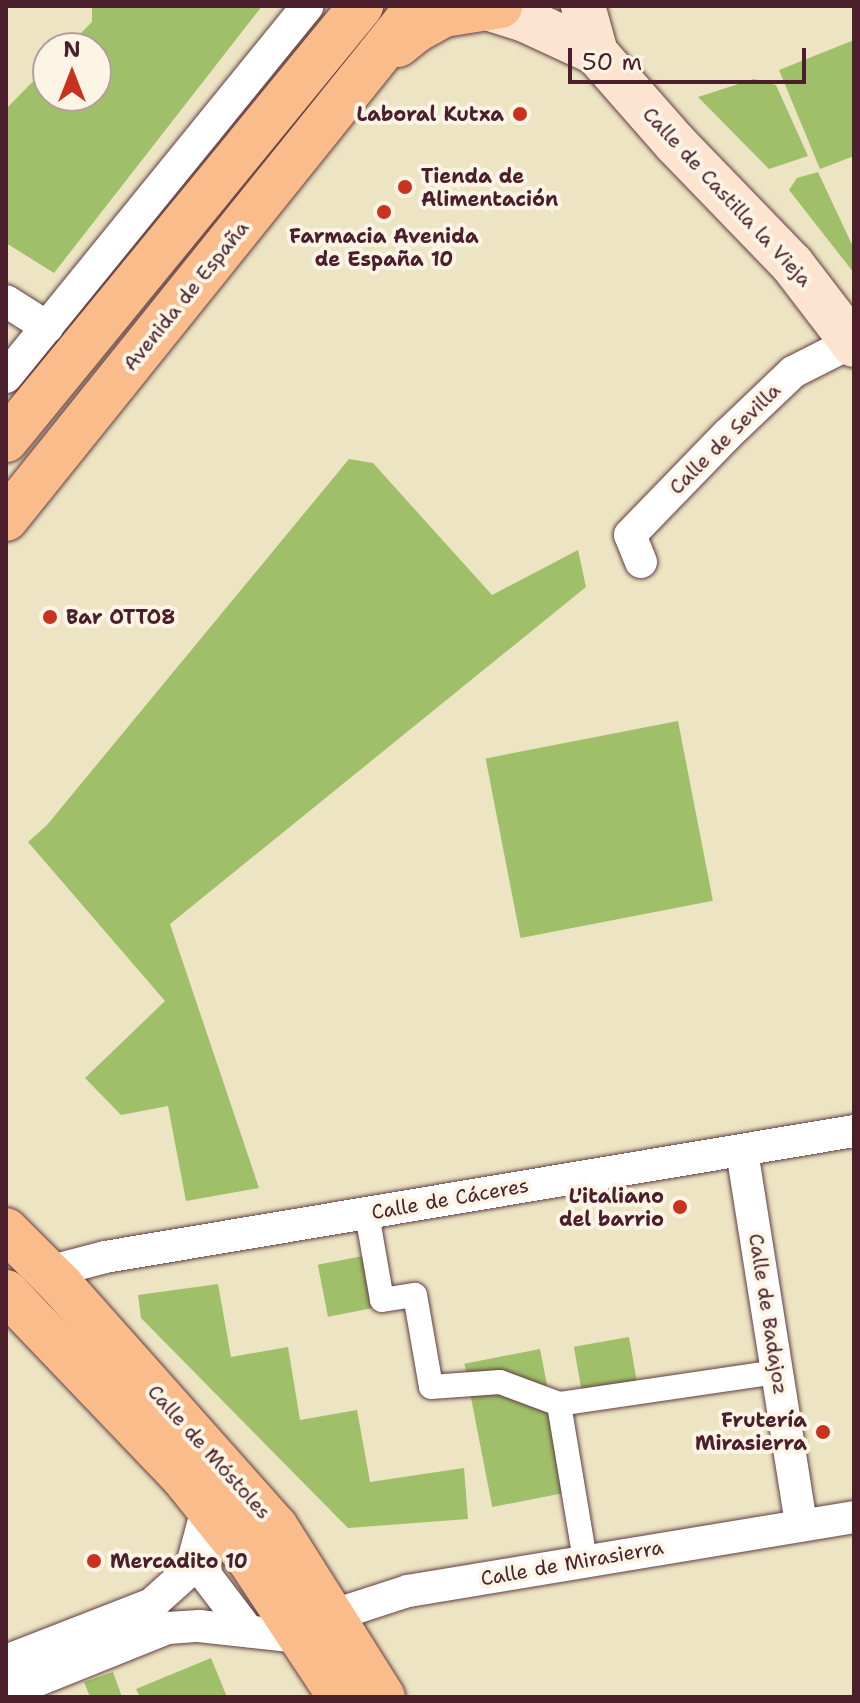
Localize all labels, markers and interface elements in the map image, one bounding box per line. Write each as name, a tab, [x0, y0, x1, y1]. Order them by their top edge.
north arrow	[32, 32, 112, 112]
scale bar	[572, 32, 810, 82]
text: N	[63, 35, 81, 64]
text: 50 m	[582, 46, 642, 78]
place label: Laboral Kutxa	[357, 102, 504, 126]
street label: Calle de Castilla la Vieja	[638, 102, 816, 292]
marker: Laboral Kutxa	[511, 105, 529, 123]
place label: Tienda de Alimentación	[421, 164, 558, 211]
marker: Tienda de Alimentación	[396, 178, 414, 196]
marker: Farmacia Avenida de España 10	[375, 203, 393, 221]
street label: Avenida de España	[118, 216, 254, 376]
place label: Farmacia Avenida de España 10	[289, 224, 479, 271]
street label: Calle de Sevilla	[664, 378, 786, 500]
place label: Bar OTTO8	[66, 605, 175, 629]
marker: Bar OTTO8	[41, 608, 59, 626]
street label: Calle de Cáceres	[370, 1173, 530, 1225]
place label: L'italiano del barrio	[559, 1184, 664, 1231]
marker: L'italiano del barrio	[671, 1198, 689, 1216]
street label: Calle de Badajoz	[743, 1232, 793, 1396]
street label: Calle de Móstoles	[142, 1380, 276, 1524]
place label: Frutería Mirasierra	[695, 1408, 807, 1455]
marker: Frutería Mirasierra	[814, 1423, 832, 1441]
street label: Calle de Mirasierra	[479, 1535, 665, 1591]
place label: Mercadito 10	[110, 1549, 248, 1573]
marker: Mercadito 10	[85, 1552, 103, 1570]

